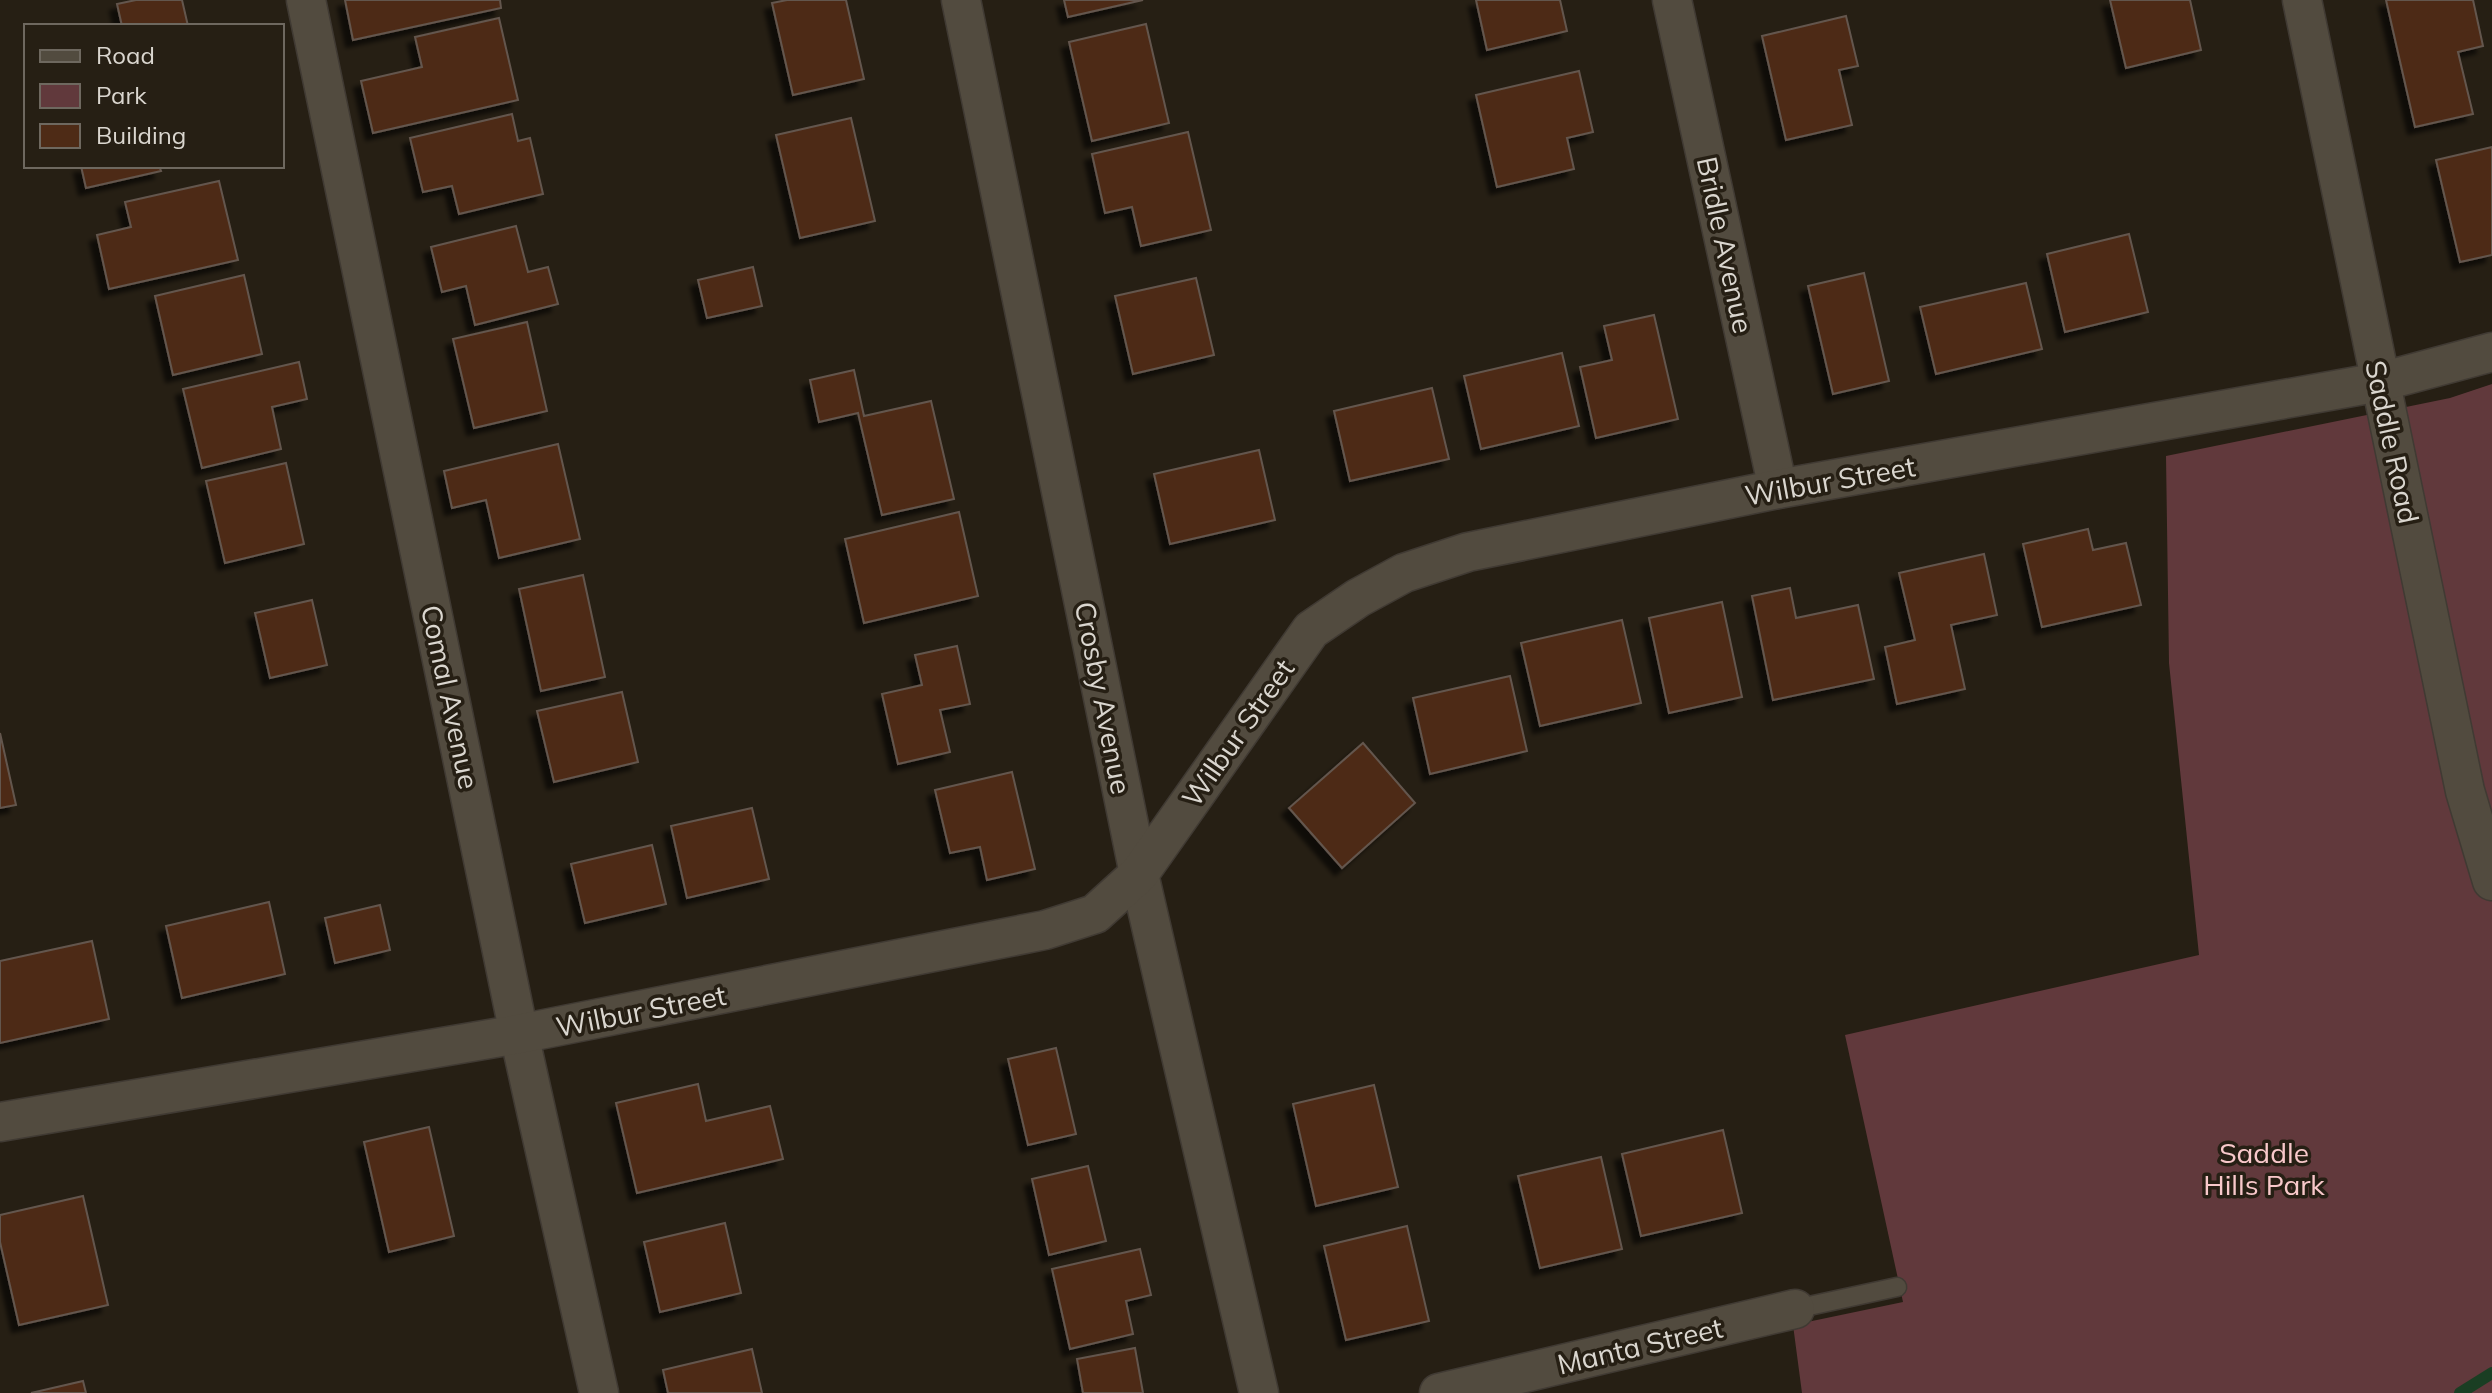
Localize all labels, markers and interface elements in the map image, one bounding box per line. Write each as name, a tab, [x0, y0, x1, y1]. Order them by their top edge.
legend	[24, 24, 284, 168]
text: Road	[96, 40, 155, 70]
text: Park	[96, 80, 147, 110]
text: Building	[96, 120, 186, 150]
street label: Bridle Avenue	[1690, 154, 1761, 336]
street label: Saddle Road	[2358, 357, 2427, 527]
street label: Wilbur Street	[1742, 448, 1918, 513]
street label: Crosby Avenue	[1068, 599, 1139, 797]
street label: Comal Avenue	[414, 602, 487, 792]
street label: Wilbur Street	[1174, 652, 1301, 813]
street label: Wilbur Street	[553, 977, 729, 1044]
park label: Saddle Hills Park	[2203, 1135, 2325, 1202]
street label: Manta Street	[1554, 1309, 1726, 1382]

